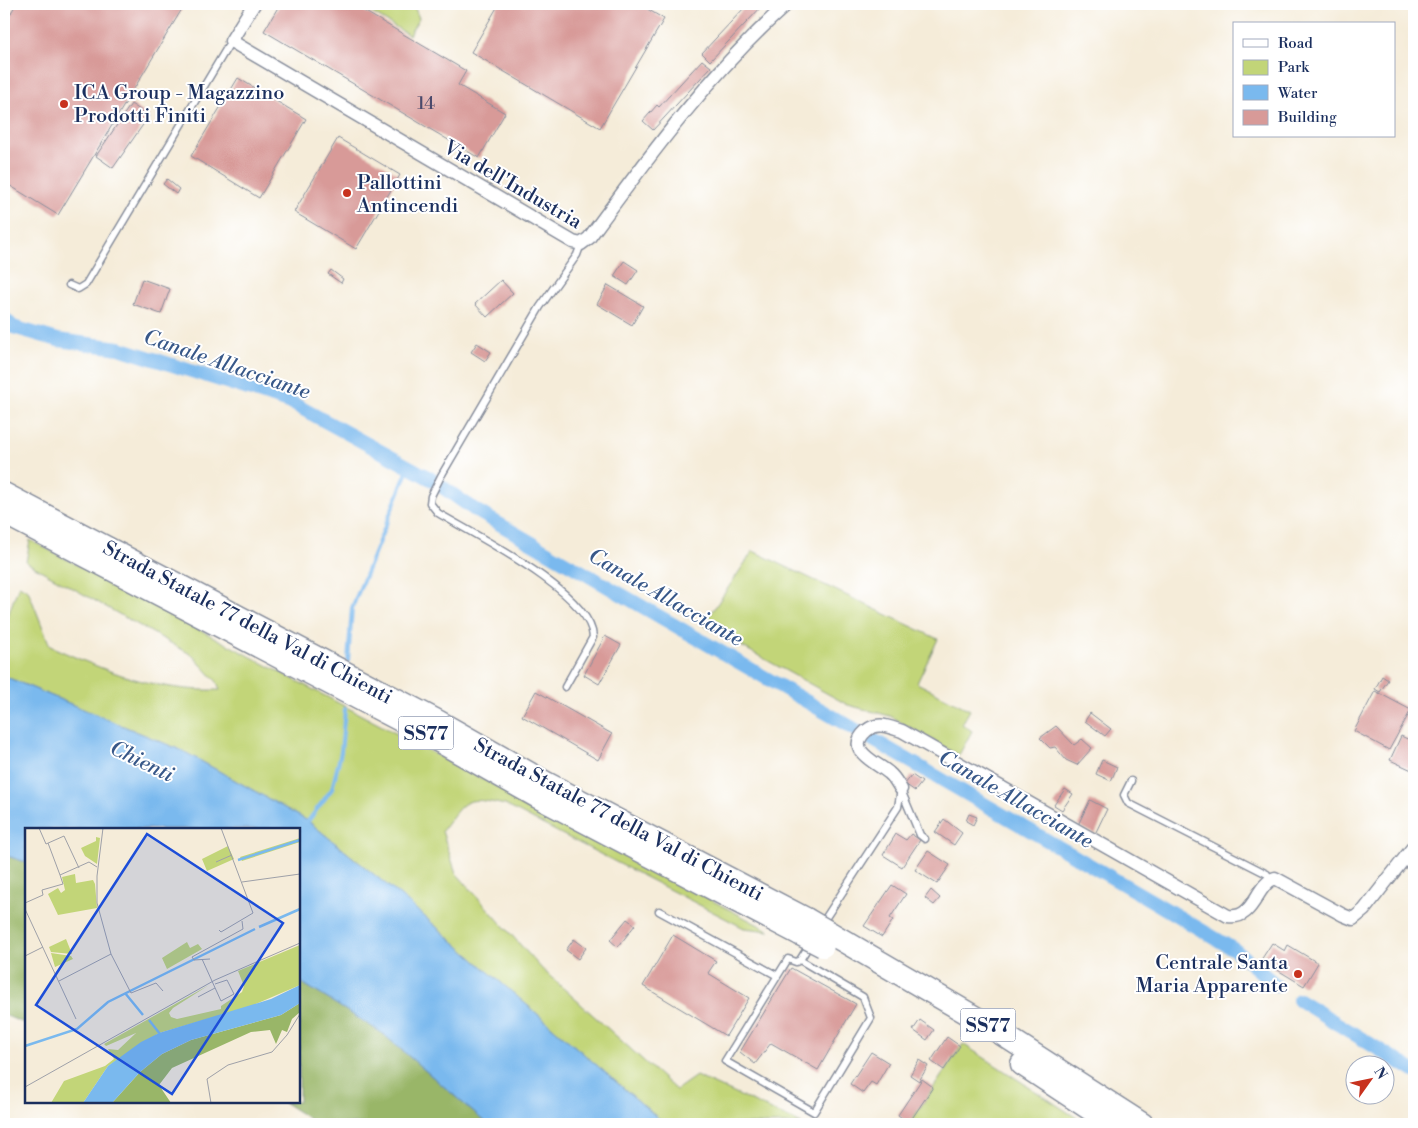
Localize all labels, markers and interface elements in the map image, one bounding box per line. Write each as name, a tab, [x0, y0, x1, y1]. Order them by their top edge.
legend	[1233, 22, 1396, 138]
text: Road	[1278, 34, 1313, 53]
text: Park	[1278, 58, 1310, 77]
place label: ICA Group - Magazzino Prodotti Finiti	[74, 81, 284, 129]
text: Water	[1277, 84, 1318, 103]
house number: 14	[417, 92, 435, 115]
marker: ICA Group - Magazzino Prodotti Finiti	[58, 98, 70, 110]
text: Building	[1277, 108, 1337, 127]
street label: Via dell'Industria	[438, 135, 587, 236]
place label: Pallottini Antincendi	[356, 171, 459, 219]
marker: Pallottini Antincendi	[341, 187, 353, 199]
water label: Canale Allacciante	[140, 324, 314, 406]
street label: Strada Statale 77 della Val di Chienti	[98, 536, 397, 711]
water label: Canale Allacciante	[583, 543, 748, 653]
road number: SS77	[398, 716, 454, 750]
street label: Strada Statale 77 della Val di Chienti	[469, 733, 768, 908]
water label: Chienti	[105, 735, 178, 789]
water label: Canale Allacciante	[933, 745, 1098, 855]
inset map	[25, 828, 300, 1103]
place label: Centrale Santa Maria Apparente	[1136, 951, 1289, 999]
marker: Centrale Santa Maria Apparente	[1292, 968, 1304, 980]
road number: SS77	[960, 1008, 1016, 1042]
north arrow	[1346, 1056, 1396, 1106]
text: N	[1369, 1064, 1391, 1083]

